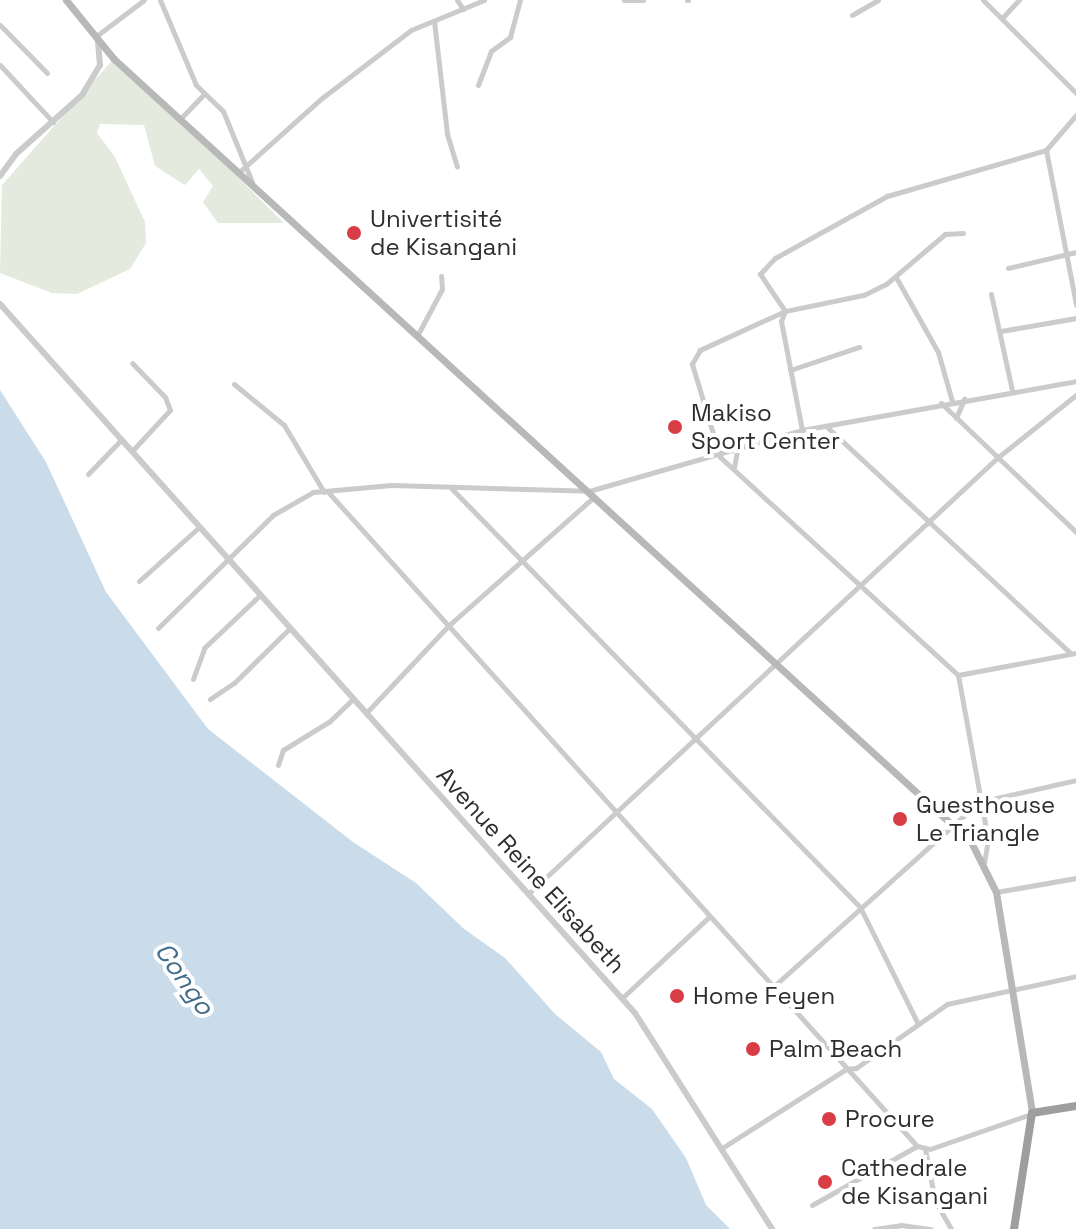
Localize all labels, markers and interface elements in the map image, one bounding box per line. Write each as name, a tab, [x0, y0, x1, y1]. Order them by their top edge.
place label: Univertisité de Kisangani	[370, 205, 517, 261]
marker: Univertisité de Kisangani	[345, 224, 363, 242]
place label: Makiso Sport Center	[691, 399, 840, 455]
marker: Makiso Sport Center	[666, 418, 684, 436]
street label: Avenue Reine Elisabeth	[431, 761, 631, 979]
place label: Guesthouse Le Triangle	[916, 791, 1055, 847]
marker: Guesthouse Le Triangle	[891, 810, 909, 828]
water label: Congo	[148, 937, 220, 1021]
place label: Home Feyen	[693, 982, 835, 1010]
marker: Home Feyen	[668, 987, 686, 1005]
place label: Palm Beach	[769, 1035, 902, 1063]
marker: Palm Beach	[744, 1040, 762, 1058]
place label: Procure	[845, 1105, 935, 1133]
marker: Procure	[820, 1110, 838, 1128]
place label: Cathedrale de Kisangani	[841, 1154, 988, 1210]
marker: Cathedrale de Kisangani	[816, 1173, 834, 1191]

